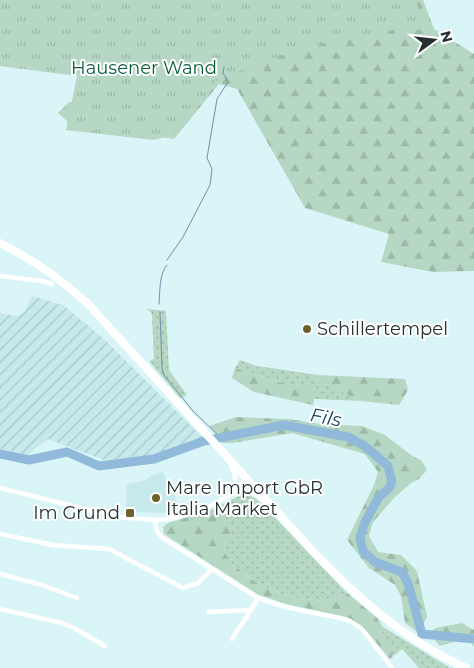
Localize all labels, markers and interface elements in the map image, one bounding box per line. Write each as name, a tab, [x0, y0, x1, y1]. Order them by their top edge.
north arrow	[409, 15, 459, 65]
text: N	[436, 29, 457, 44]
park label: Hausener Wand	[71, 57, 217, 79]
place label: Schillertempel	[317, 318, 448, 340]
marker: Schillertempel	[301, 323, 313, 335]
water label: Fils	[308, 403, 344, 432]
place label: Mare Import GbR Italia Market	[166, 477, 323, 520]
marker: Mare Import GbR Italia Market	[150, 492, 162, 504]
place label: Im Grund	[33, 502, 120, 524]
marker: Im Grund	[124, 507, 136, 519]

